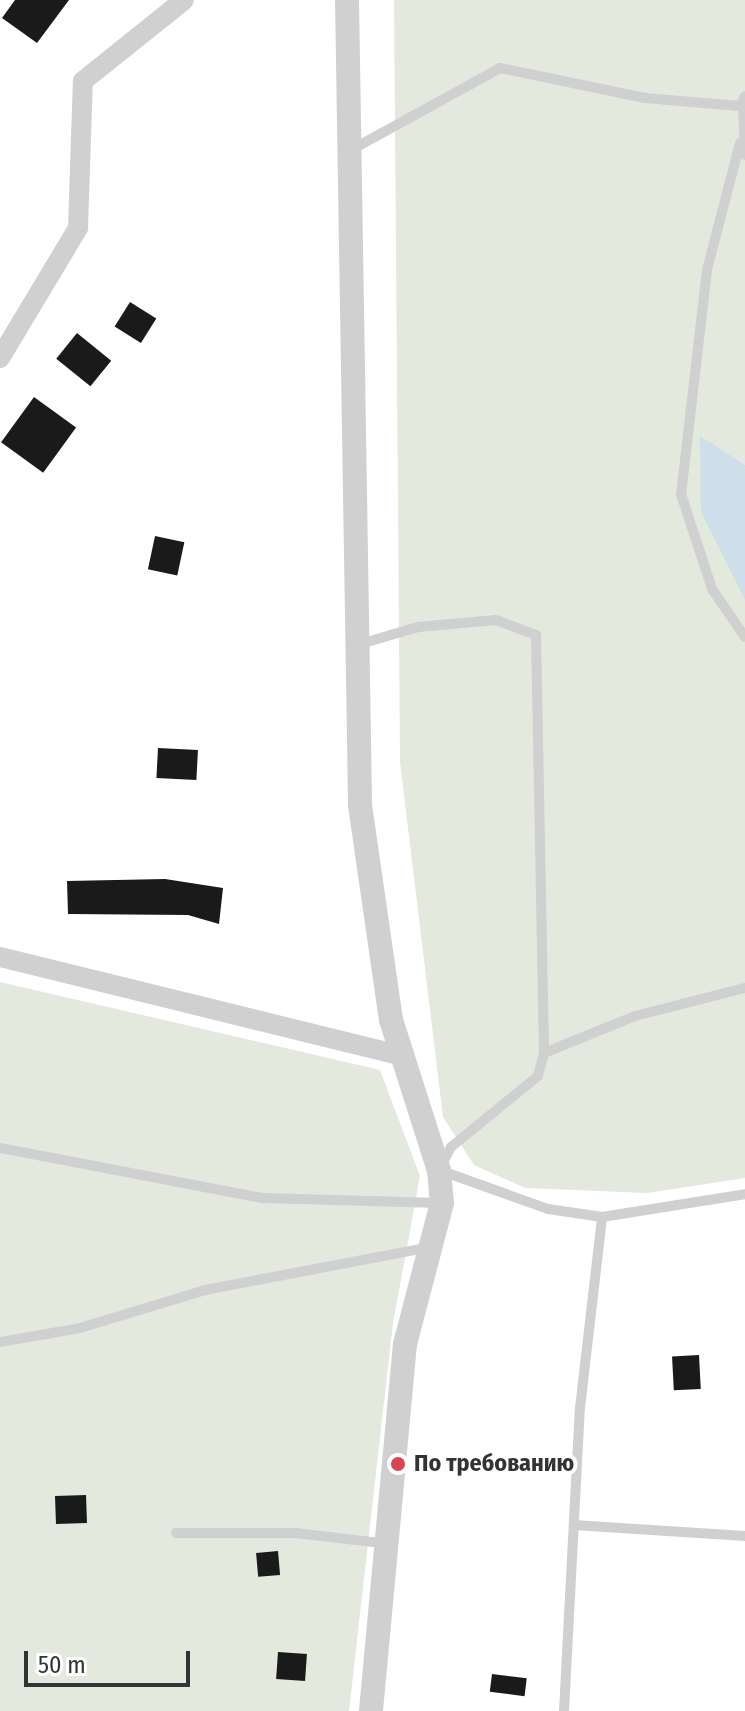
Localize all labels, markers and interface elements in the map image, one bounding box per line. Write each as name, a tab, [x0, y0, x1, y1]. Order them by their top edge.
place label: По требованию	[414, 1450, 574, 1478]
marker: По требованию	[389, 1455, 407, 1473]
scale bar	[28, 1635, 194, 1685]
text: 50 m	[38, 1651, 86, 1679]

